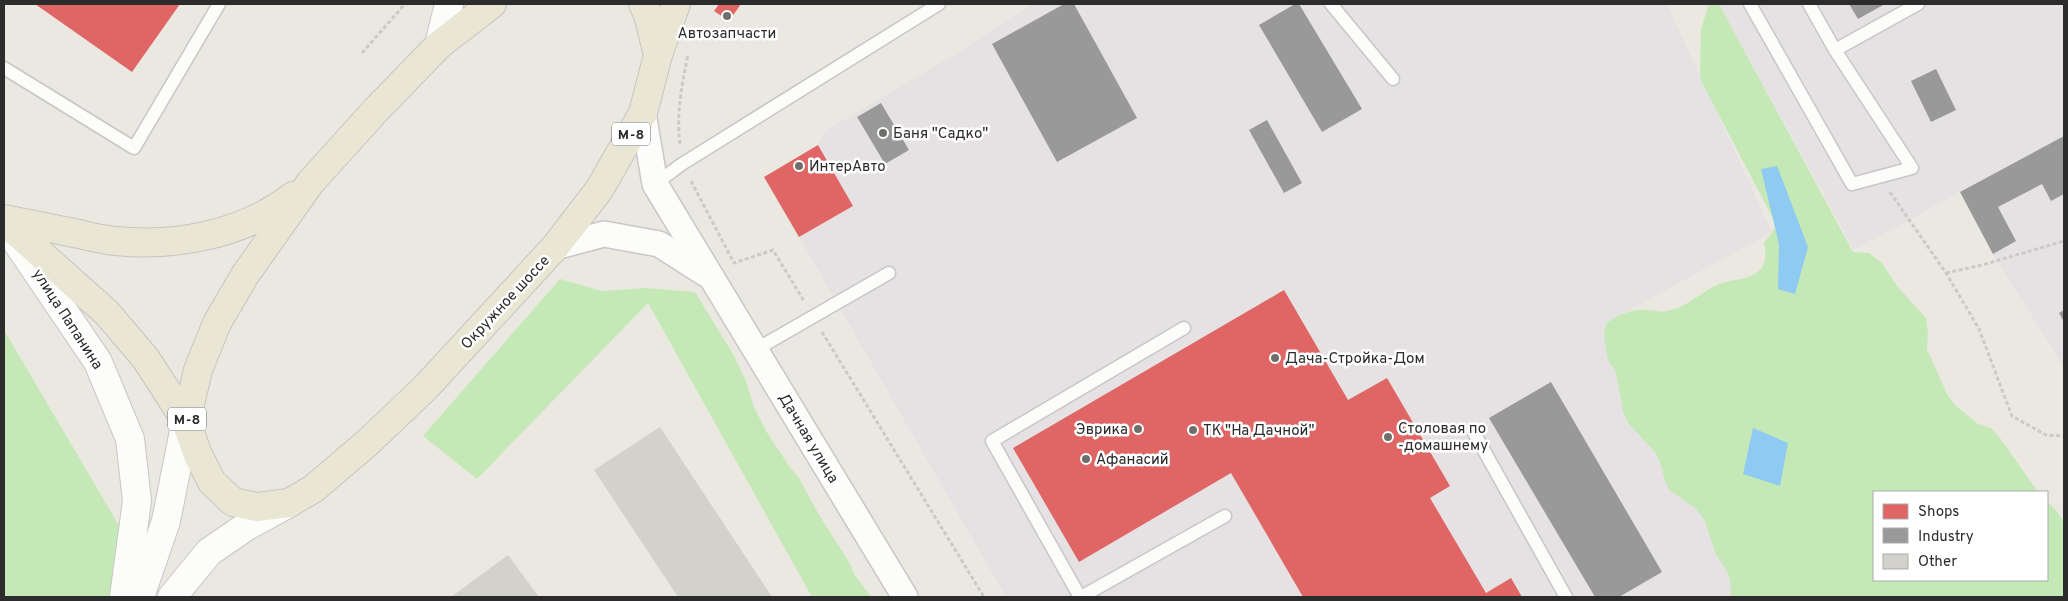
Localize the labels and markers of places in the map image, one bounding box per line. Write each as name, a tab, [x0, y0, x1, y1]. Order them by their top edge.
marker: Автозапчасти	[721, 10, 733, 22]
place label: Автозапчасти	[678, 25, 776, 44]
place label: Баня "Садко"	[893, 125, 988, 144]
marker: Баня "Садко"	[877, 127, 889, 139]
place label: ИнтерАвто	[809, 158, 886, 177]
marker: ИнтерАвто	[793, 160, 805, 172]
place label: Дача-Стройка-Дом	[1285, 350, 1425, 369]
marker: Дача-Стройка-Дом	[1269, 352, 1281, 364]
place label: Столовая по -домашнему	[1398, 420, 1488, 456]
place label: Эврика	[1076, 421, 1128, 440]
place label: ТК "На Дачной"	[1203, 422, 1314, 441]
marker: Эврика	[1132, 423, 1144, 435]
marker: ТК "На Дачной"	[1187, 424, 1199, 436]
marker: Столовая по -домашнему	[1382, 431, 1394, 443]
place label: Афанасий	[1096, 451, 1169, 470]
marker: Афанасий	[1080, 453, 1092, 465]

